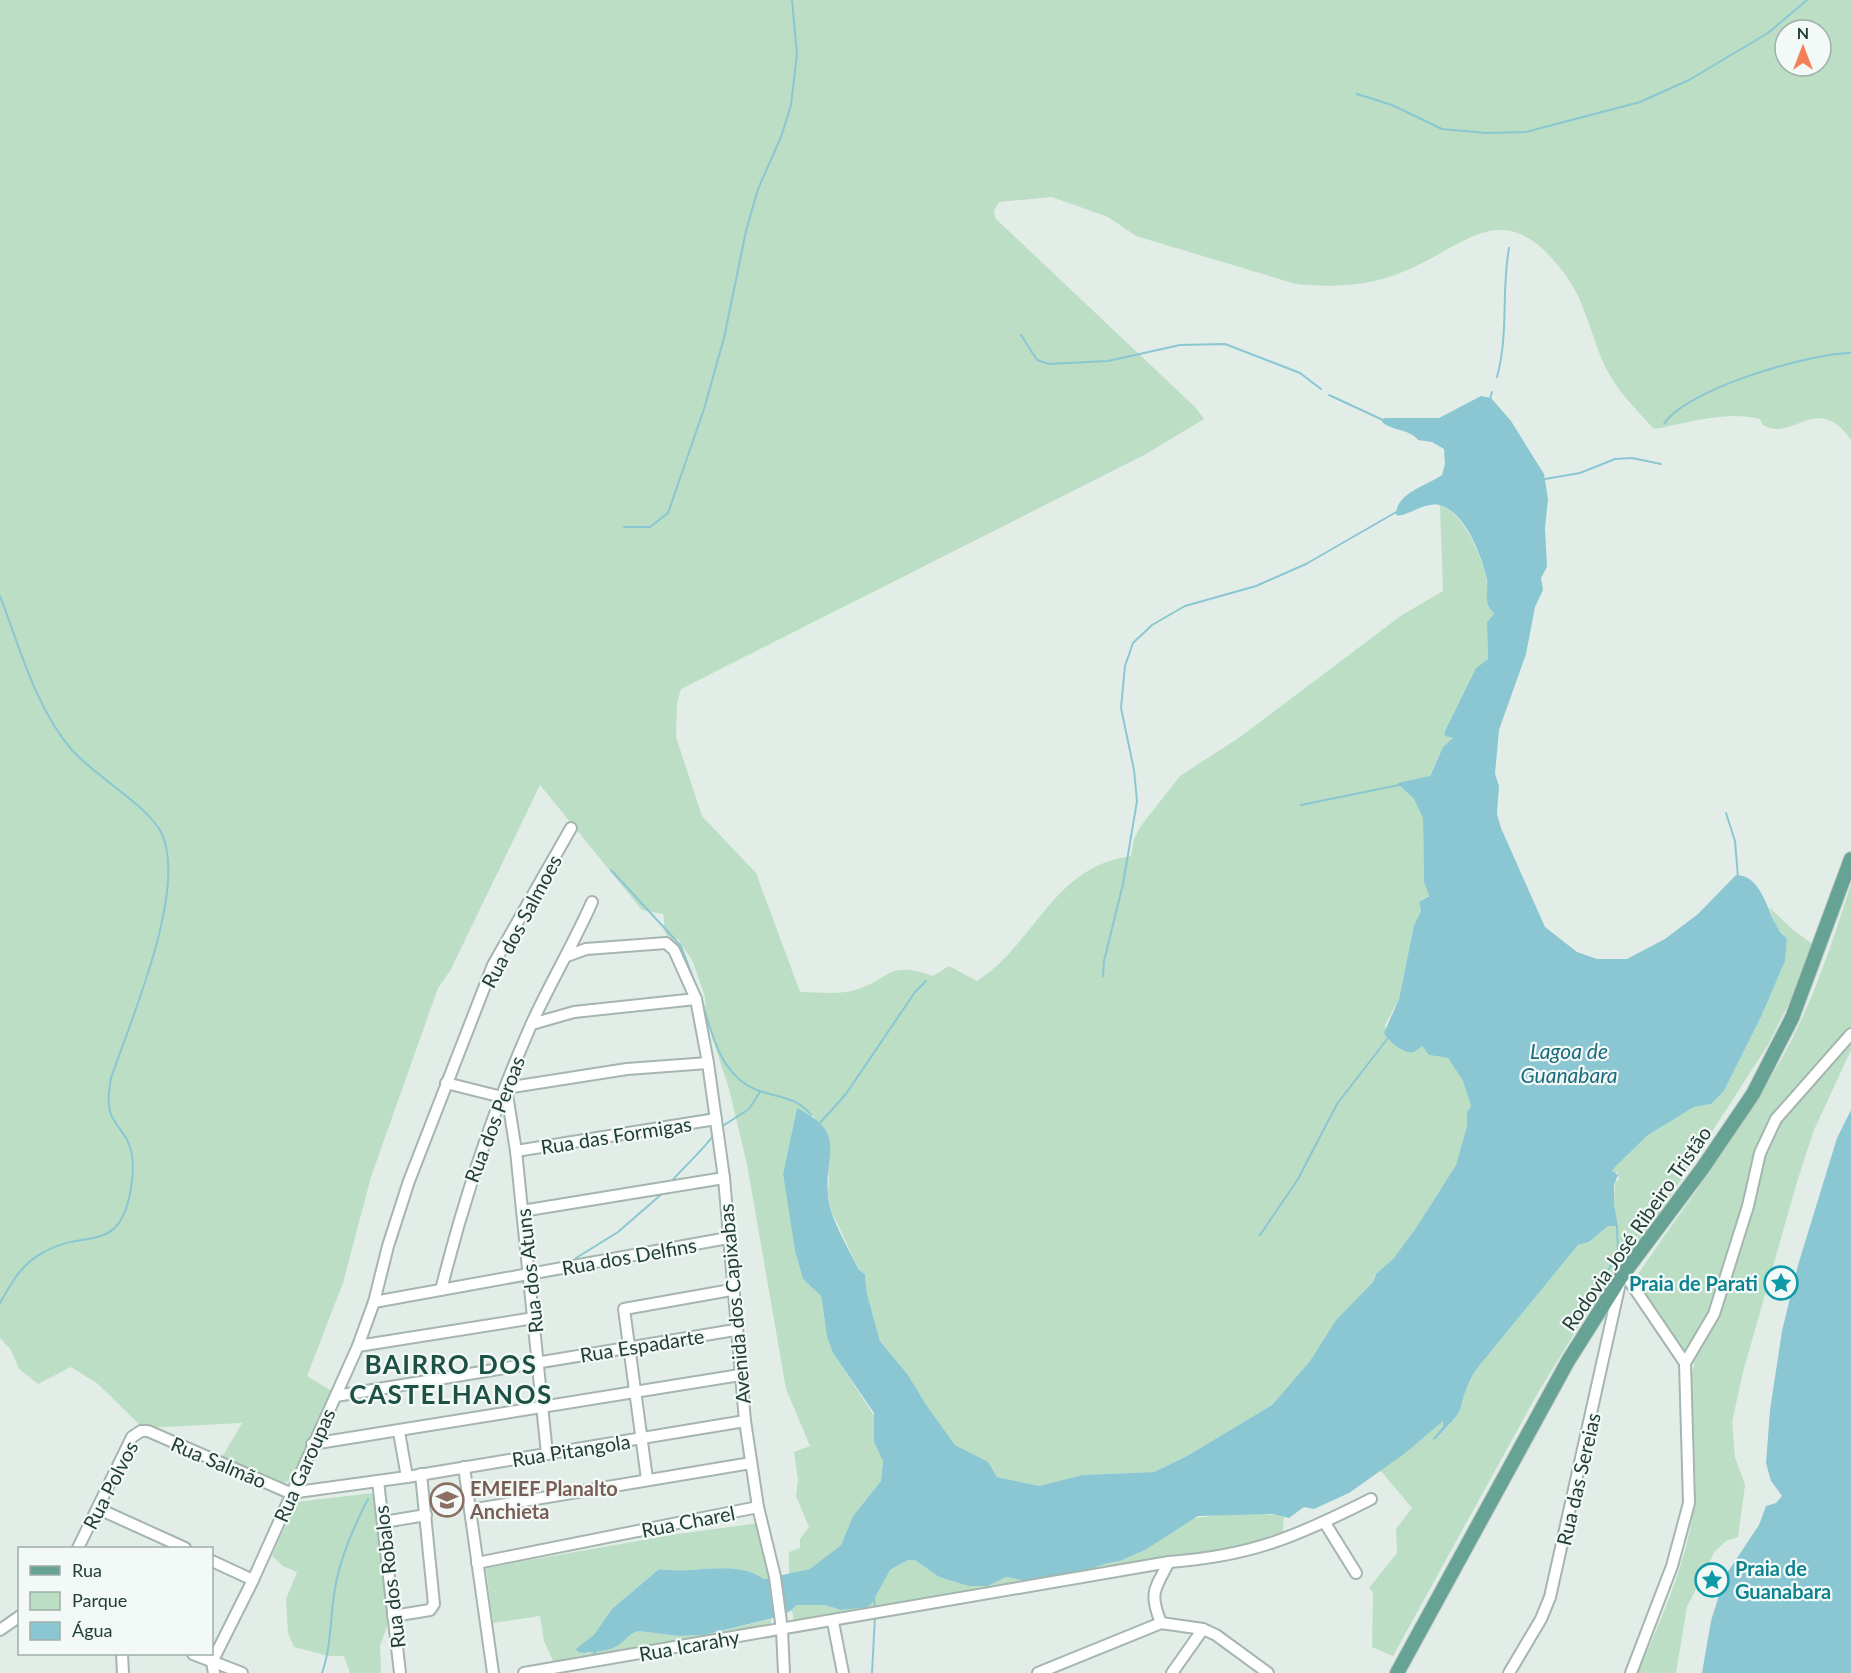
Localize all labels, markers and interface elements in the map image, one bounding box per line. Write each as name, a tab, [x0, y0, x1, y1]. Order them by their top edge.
north arrow	[1773, 18, 1833, 78]
text: N	[1797, 23, 1809, 42]
street label: Rua dos Salmoes	[476, 850, 566, 992]
water label: Lagoa de Guanabara	[1521, 1038, 1617, 1087]
street label: Rua dos Peroas	[459, 1052, 529, 1186]
street label: Rua das Formigas	[539, 1111, 693, 1159]
street label: Rodovia José Ribeiro Tristão	[1556, 1121, 1716, 1335]
street label: Avenida dos Capixabas	[713, 1203, 755, 1405]
street label: Rua dos Atuns	[511, 1208, 547, 1334]
street label: Rua dos Delfins	[560, 1232, 698, 1280]
place icon: Praia de Parati	[1763, 1265, 1799, 1301]
place label: Praia de Parati	[1629, 1271, 1758, 1295]
street label: Rua Espadarte	[578, 1323, 706, 1367]
district label: BAIRRO DOS CASTELHANOS	[349, 1348, 553, 1410]
street label: Rua Garoupas	[268, 1404, 340, 1526]
street label: Rua das Sereias	[1551, 1410, 1605, 1548]
street label: Rua Pitangola	[510, 1429, 632, 1471]
street label: Rua Salmão	[168, 1431, 270, 1493]
street label: Rua Polvos	[78, 1437, 142, 1533]
place label: EMEIEF Planalto Anchieta	[469, 1476, 618, 1523]
school or university icon: EMEIEF Planalto Anchieta	[429, 1482, 465, 1518]
street label: Rua Charel	[639, 1500, 737, 1542]
street label: Rua dos Robalos	[368, 1504, 410, 1650]
legend	[18, 1547, 213, 1655]
place label: Praia de Guanabara	[1735, 1556, 1831, 1603]
text: Rua	[72, 1559, 102, 1581]
place icon: Praia de Guanabara	[1694, 1562, 1730, 1598]
text: Parque	[72, 1589, 127, 1611]
text: Água	[72, 1619, 113, 1641]
street label: Rua Icarahy	[637, 1624, 742, 1666]

